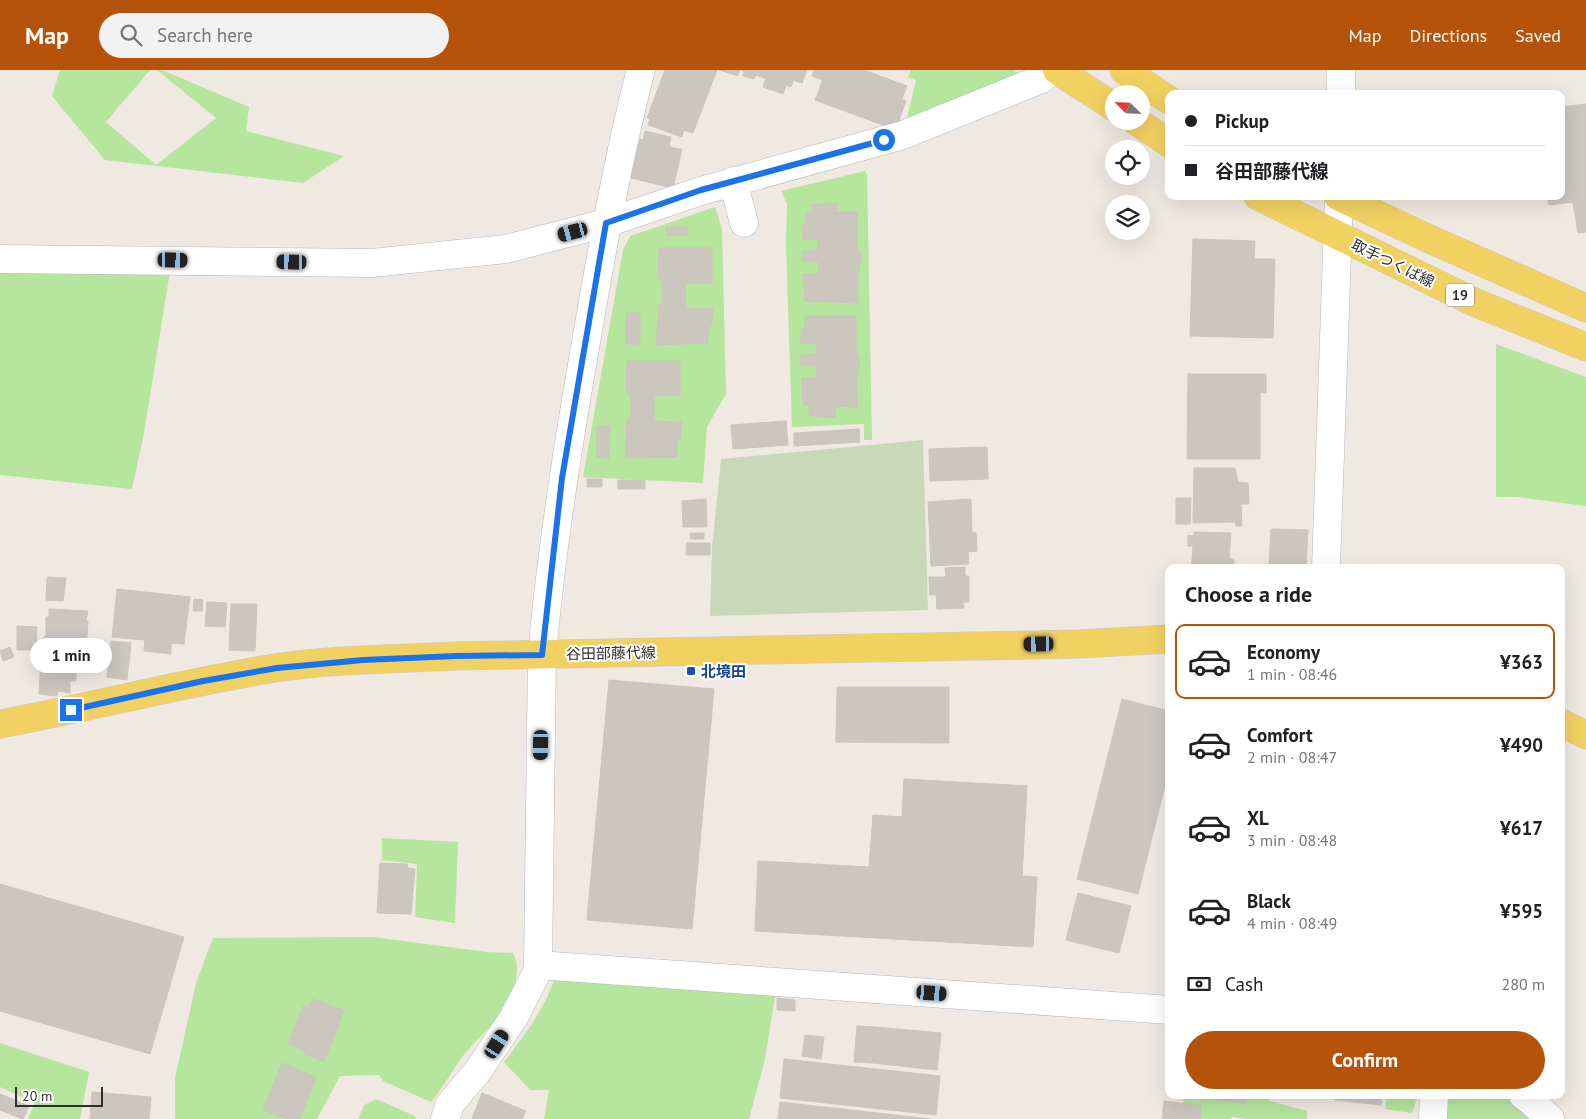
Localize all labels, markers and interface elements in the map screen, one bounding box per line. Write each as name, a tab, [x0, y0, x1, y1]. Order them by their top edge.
search box	[99, 13, 449, 58]
text: Map	[25, 20, 69, 51]
icon: search	[117, 21, 145, 49]
text: Search here	[157, 23, 253, 47]
text: Map	[1349, 24, 1381, 47]
text: Directions	[1409, 24, 1487, 47]
text: Saved	[1515, 24, 1561, 47]
north arrow	[1105, 85, 1150, 130]
map controls	[1105, 85, 1150, 240]
text: Pickup	[1215, 109, 1269, 133]
route start	[873, 129, 895, 151]
button: locate	[1105, 140, 1150, 185]
text: 谷田部藤代線	[1215, 159, 1329, 183]
button: layers	[1105, 195, 1150, 240]
car	[556, 221, 589, 243]
street label: 取手つくば線	[1348, 235, 1438, 291]
car	[157, 252, 188, 268]
car	[276, 254, 307, 270]
road number: 19	[1446, 284, 1474, 306]
text: Choose a ride	[1185, 580, 1312, 608]
car	[1023, 636, 1054, 652]
callout: 1 min	[30, 638, 112, 672]
icon: car	[1187, 639, 1232, 684]
text: Economy	[1247, 640, 1320, 664]
street label: 谷田部藤代線	[566, 643, 656, 663]
text: 1 min	[51, 645, 91, 665]
text: ¥363	[1500, 650, 1543, 674]
place label: 北境田	[701, 662, 746, 681]
text: 1 min · 08:46	[1247, 664, 1337, 684]
marker: 北境田	[685, 665, 697, 677]
route end	[60, 699, 82, 721]
icon: car	[1187, 722, 1232, 767]
text: Comfort	[1247, 723, 1313, 747]
car	[533, 730, 548, 760]
text: ¥490	[1500, 733, 1543, 757]
text: 2 min · 08:47	[1247, 747, 1337, 767]
icon: car	[1187, 805, 1232, 850]
text: XL	[1247, 806, 1269, 830]
text: ¥617	[1500, 816, 1543, 840]
text: 3 min · 08:48	[1247, 830, 1337, 850]
icon: car	[1187, 888, 1232, 933]
text: Black	[1247, 889, 1291, 913]
text: ¥595	[1500, 899, 1543, 923]
text: 4 min · 08:49	[1247, 913, 1337, 933]
icon: cash	[1185, 970, 1213, 998]
text: Cash	[1225, 972, 1263, 996]
text: 280 m	[1502, 974, 1545, 994]
car	[916, 984, 947, 1002]
car	[482, 1027, 511, 1061]
button: Confirm	[1185, 1031, 1545, 1089]
scale bar	[15, 1084, 102, 1107]
text: 20 m	[22, 1087, 52, 1105]

